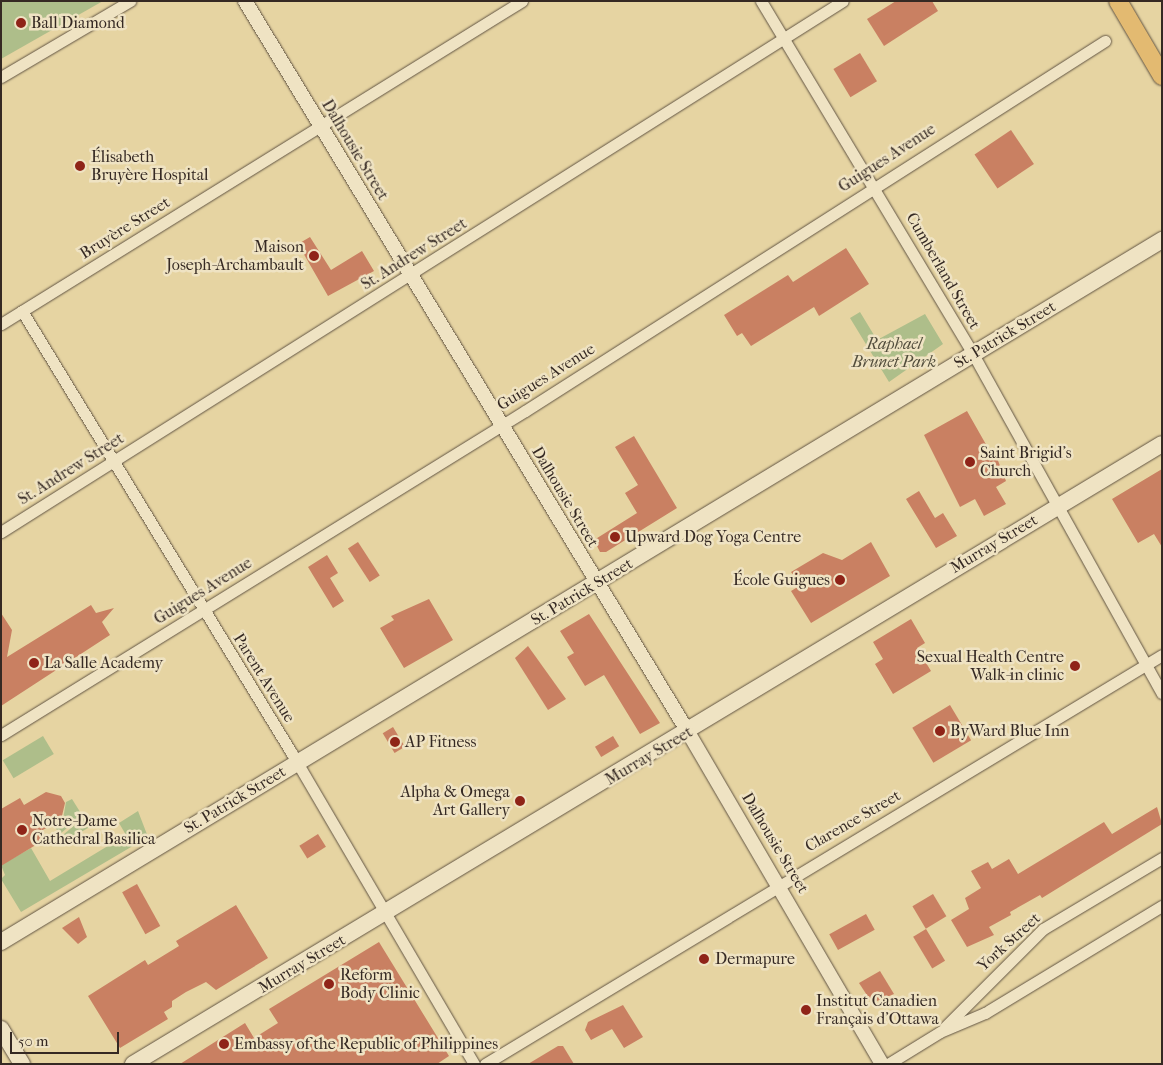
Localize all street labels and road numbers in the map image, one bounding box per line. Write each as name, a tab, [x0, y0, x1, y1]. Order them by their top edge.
street label: Dalhousie Street	[317, 96, 393, 204]
street label: Guigues Avenue	[835, 120, 939, 196]
street label: Bruyère Street	[76, 193, 174, 263]
street label: Cumberland Street	[902, 209, 984, 333]
street label: St. Andrew Street	[358, 214, 470, 294]
street label: St. Patrick Street	[951, 297, 1059, 373]
street label: Guigues Avenue	[494, 339, 598, 415]
street label: St. Andrew Street	[15, 429, 127, 509]
street label: Dalhousie Street	[527, 443, 603, 551]
street label: Murray Street	[947, 510, 1041, 578]
street label: Guigues Avenue	[151, 553, 255, 629]
street label: St. Patrick Street	[528, 554, 636, 630]
street label: Parent Avenue	[229, 630, 299, 726]
street label: Murray Street	[602, 722, 696, 790]
street label: St. Patrick Street	[181, 762, 289, 838]
street label: Clarence Street	[802, 786, 904, 856]
street label: Dalhousie Street	[737, 789, 813, 897]
street label: York Street	[974, 909, 1044, 975]
street label: Murray Street	[255, 930, 349, 998]

